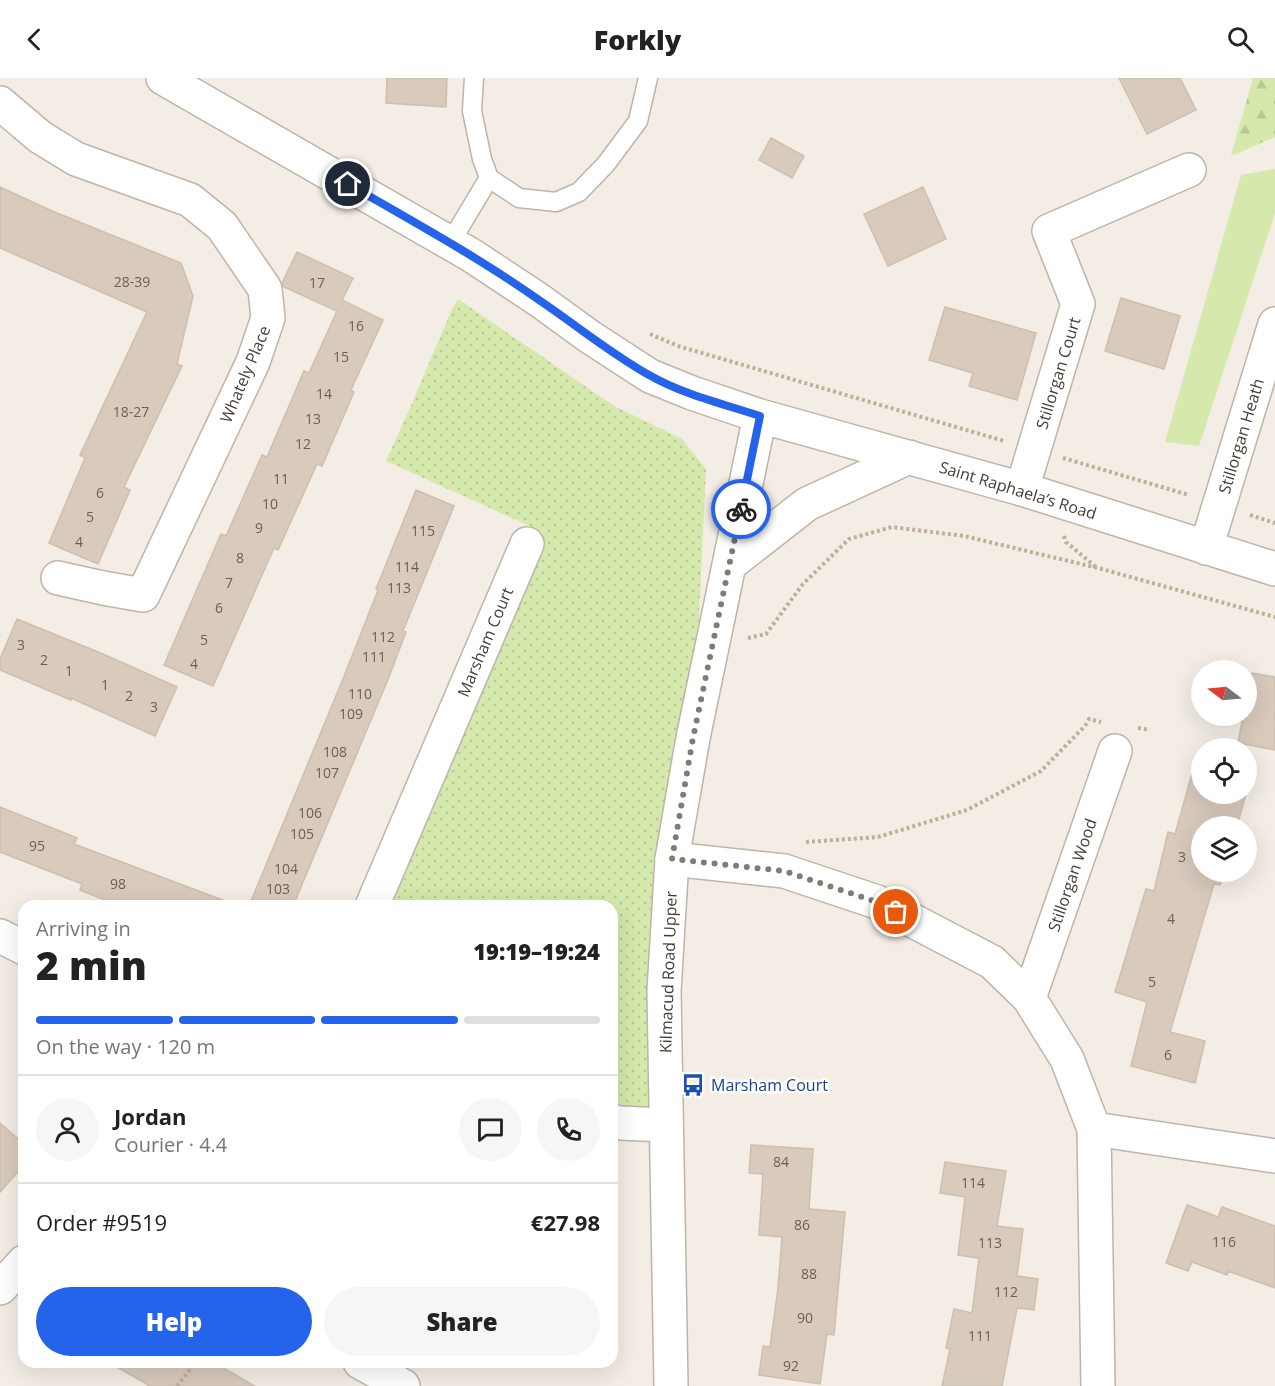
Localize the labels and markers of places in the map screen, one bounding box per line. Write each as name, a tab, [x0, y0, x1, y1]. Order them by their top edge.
pin	[322, 158, 373, 209]
pin	[870, 886, 921, 937]
bus stop icon: Marsham Court	[680, 1072, 706, 1098]
place label: Marsham Court	[711, 1074, 828, 1096]

